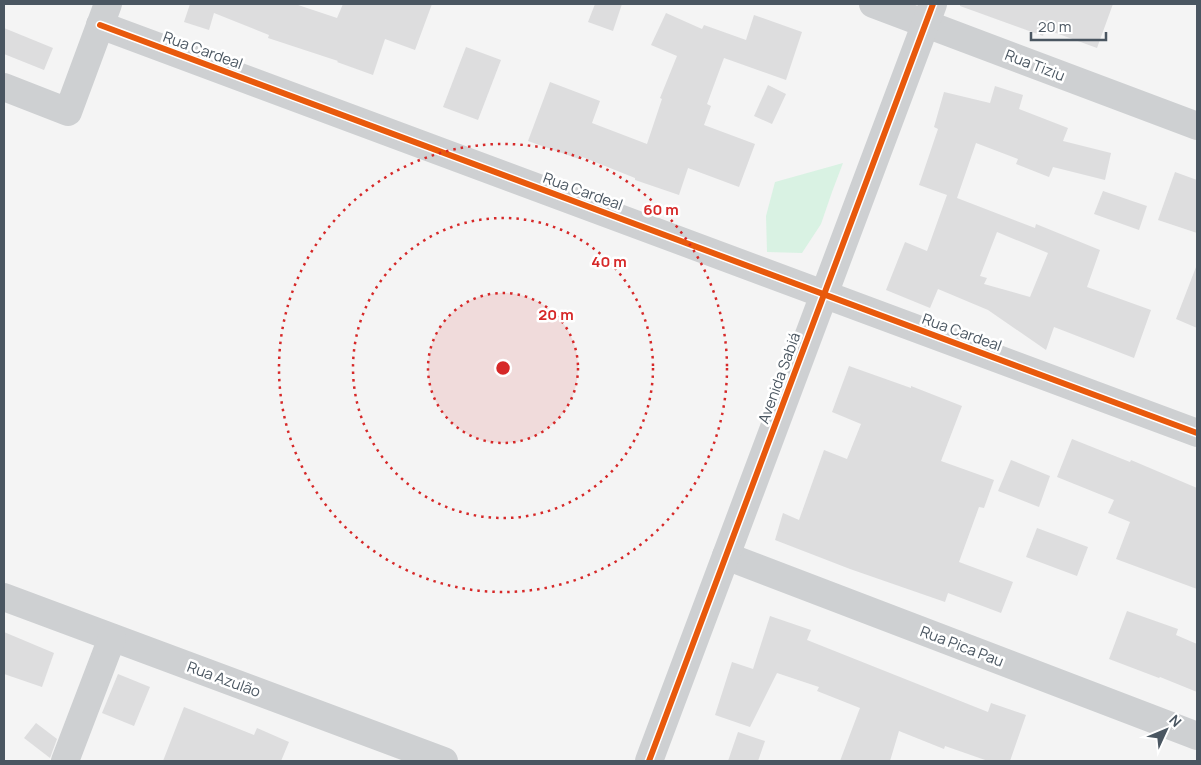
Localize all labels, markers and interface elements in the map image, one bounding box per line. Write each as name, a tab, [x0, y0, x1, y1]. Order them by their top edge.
scale bar	[1031, 10, 1106, 42]
text: 20 m	[1038, 16, 1071, 37]
street label: Rua Cardeal	[160, 26, 246, 74]
street label: Rua Tiziu	[1002, 44, 1068, 86]
street label: Rua Cardeal	[540, 167, 626, 215]
text: 60 m	[643, 199, 679, 220]
text: 40 m	[591, 251, 627, 272]
text: 20 m	[538, 304, 574, 325]
street label: Rua Cardeal	[919, 308, 1005, 356]
street label: Avenida Sabiá	[753, 329, 805, 427]
centre of rings	[494, 359, 512, 377]
street label: Rua Pica Pau	[917, 620, 1007, 672]
street label: Rua Azulão	[184, 656, 264, 702]
north arrow	[1141, 705, 1191, 755]
text: N	[1165, 710, 1186, 731]

